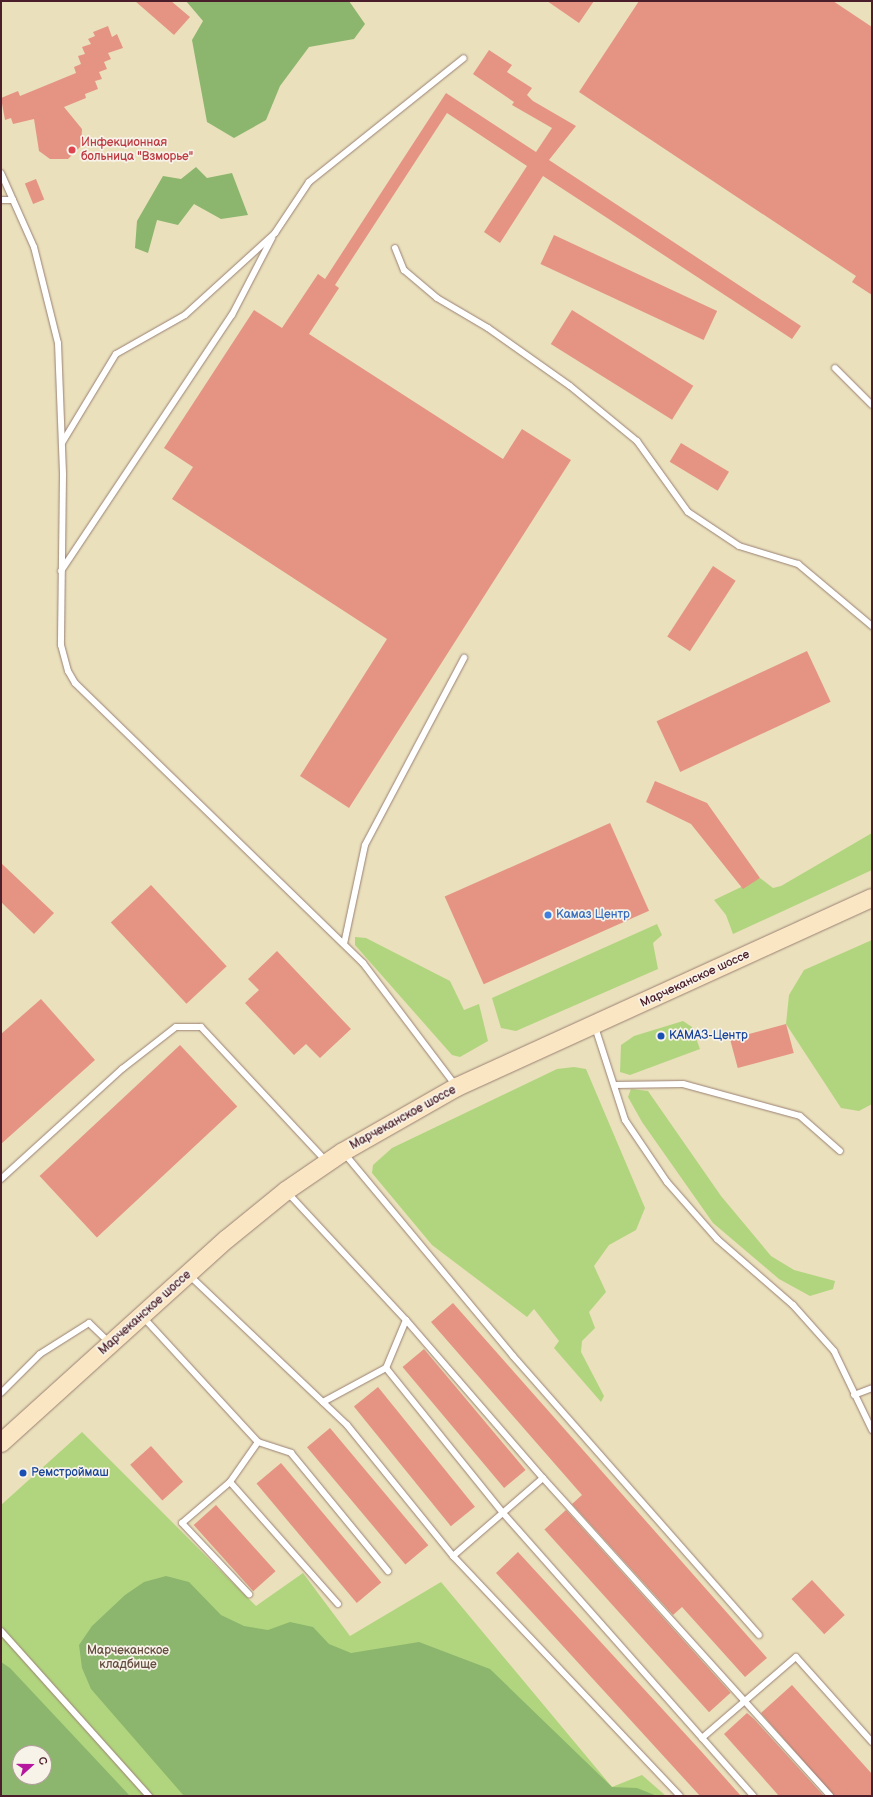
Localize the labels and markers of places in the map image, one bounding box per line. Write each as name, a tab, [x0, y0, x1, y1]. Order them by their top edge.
place label: Инфекционная больница "Взморье"	[81, 136, 193, 164]
marker: Инфекционная больница "Взморье"	[66, 144, 78, 156]
place label: Камаз Центр	[556, 908, 630, 922]
marker: Камаз Центр	[543, 910, 553, 920]
place label: КАМАЗ-Центр	[669, 1029, 748, 1043]
marker: КАМАЗ-Центр	[656, 1031, 666, 1041]
place label: Ремстроймаш	[31, 1466, 109, 1480]
marker: Ремстроймаш	[18, 1468, 28, 1478]

